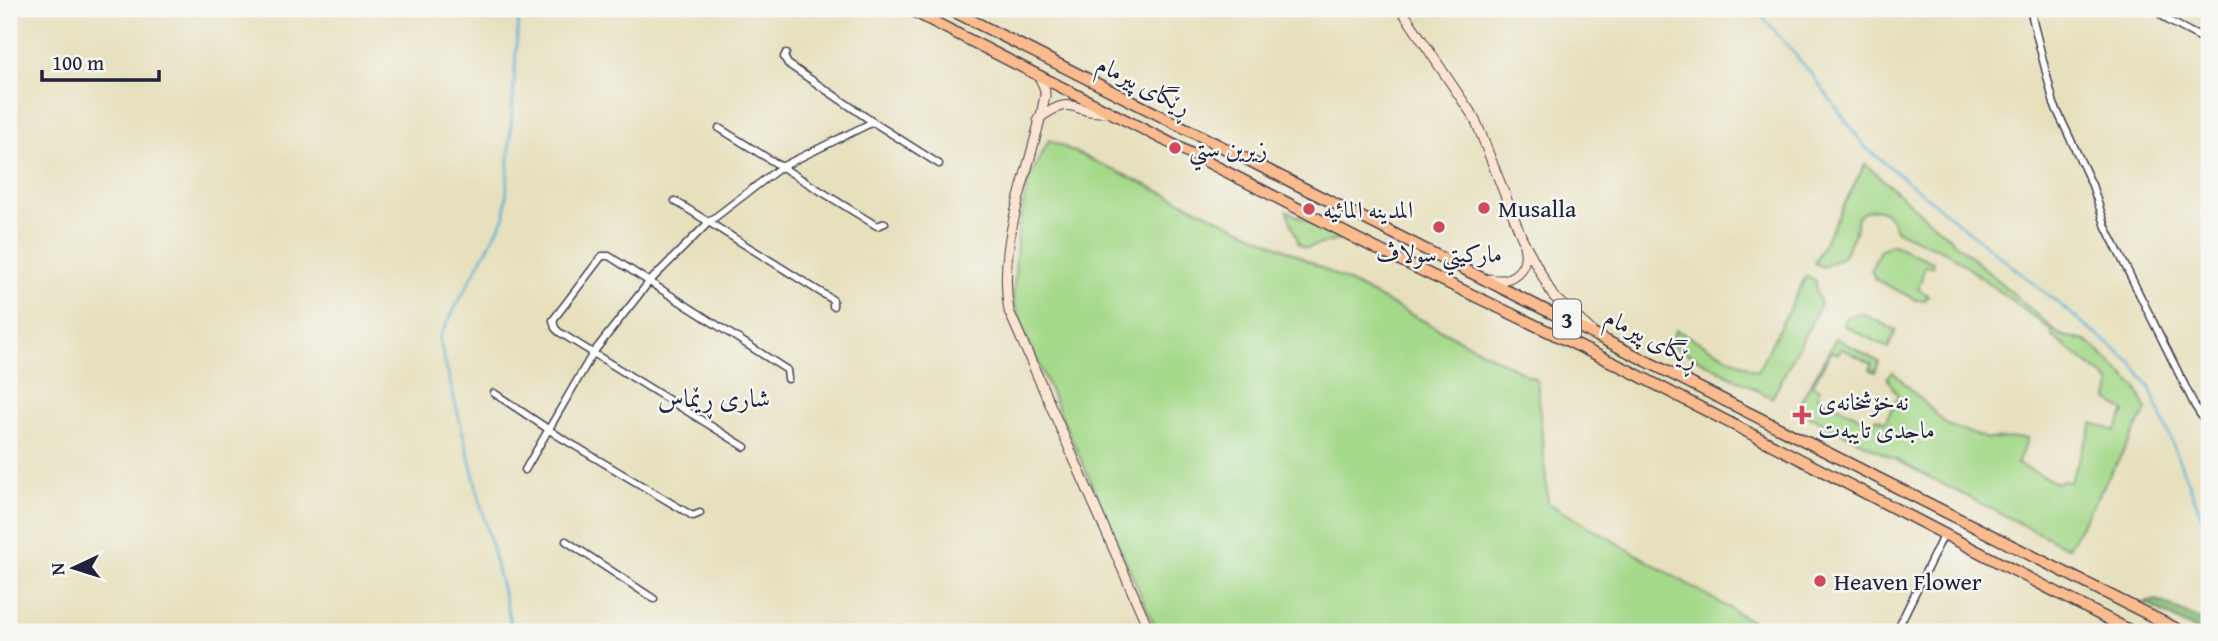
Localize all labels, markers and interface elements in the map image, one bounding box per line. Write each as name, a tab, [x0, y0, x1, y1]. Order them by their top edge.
scale bar	[42, 38, 159, 82]
street label: ڕێگای پیرمام	[1089, 46, 1197, 127]
text: 100 m	[52, 47, 104, 78]
place label: زيرين ستي	[1189, 131, 1267, 171]
marker: زيرين ستي	[1167, 140, 1183, 156]
place label: Musalla	[1498, 191, 1577, 226]
place label: المدينه المائيه	[1323, 192, 1413, 227]
marker: Musalla	[1476, 200, 1492, 216]
marker: المدينه المائيه	[1301, 201, 1317, 217]
marker: ماركيتي سولاڤ	[1431, 219, 1447, 235]
place label: ماركيتي سولاڤ	[1376, 236, 1502, 276]
street label: ڕێگای پیرمام	[1597, 299, 1705, 380]
road number: 3	[1553, 300, 1581, 338]
district label: شاری ڕێماس	[658, 378, 770, 420]
place label: نەخۆشخانەی ماجدی تایبەت	[1818, 384, 1935, 447]
marker: نەخۆشخانەی ماجدی تایبەت	[1792, 405, 1812, 425]
north arrow	[38, 532, 108, 602]
text: N	[43, 562, 71, 576]
place label: Heaven Flower	[1834, 564, 1982, 599]
marker: Heaven Flower	[1812, 573, 1828, 589]

